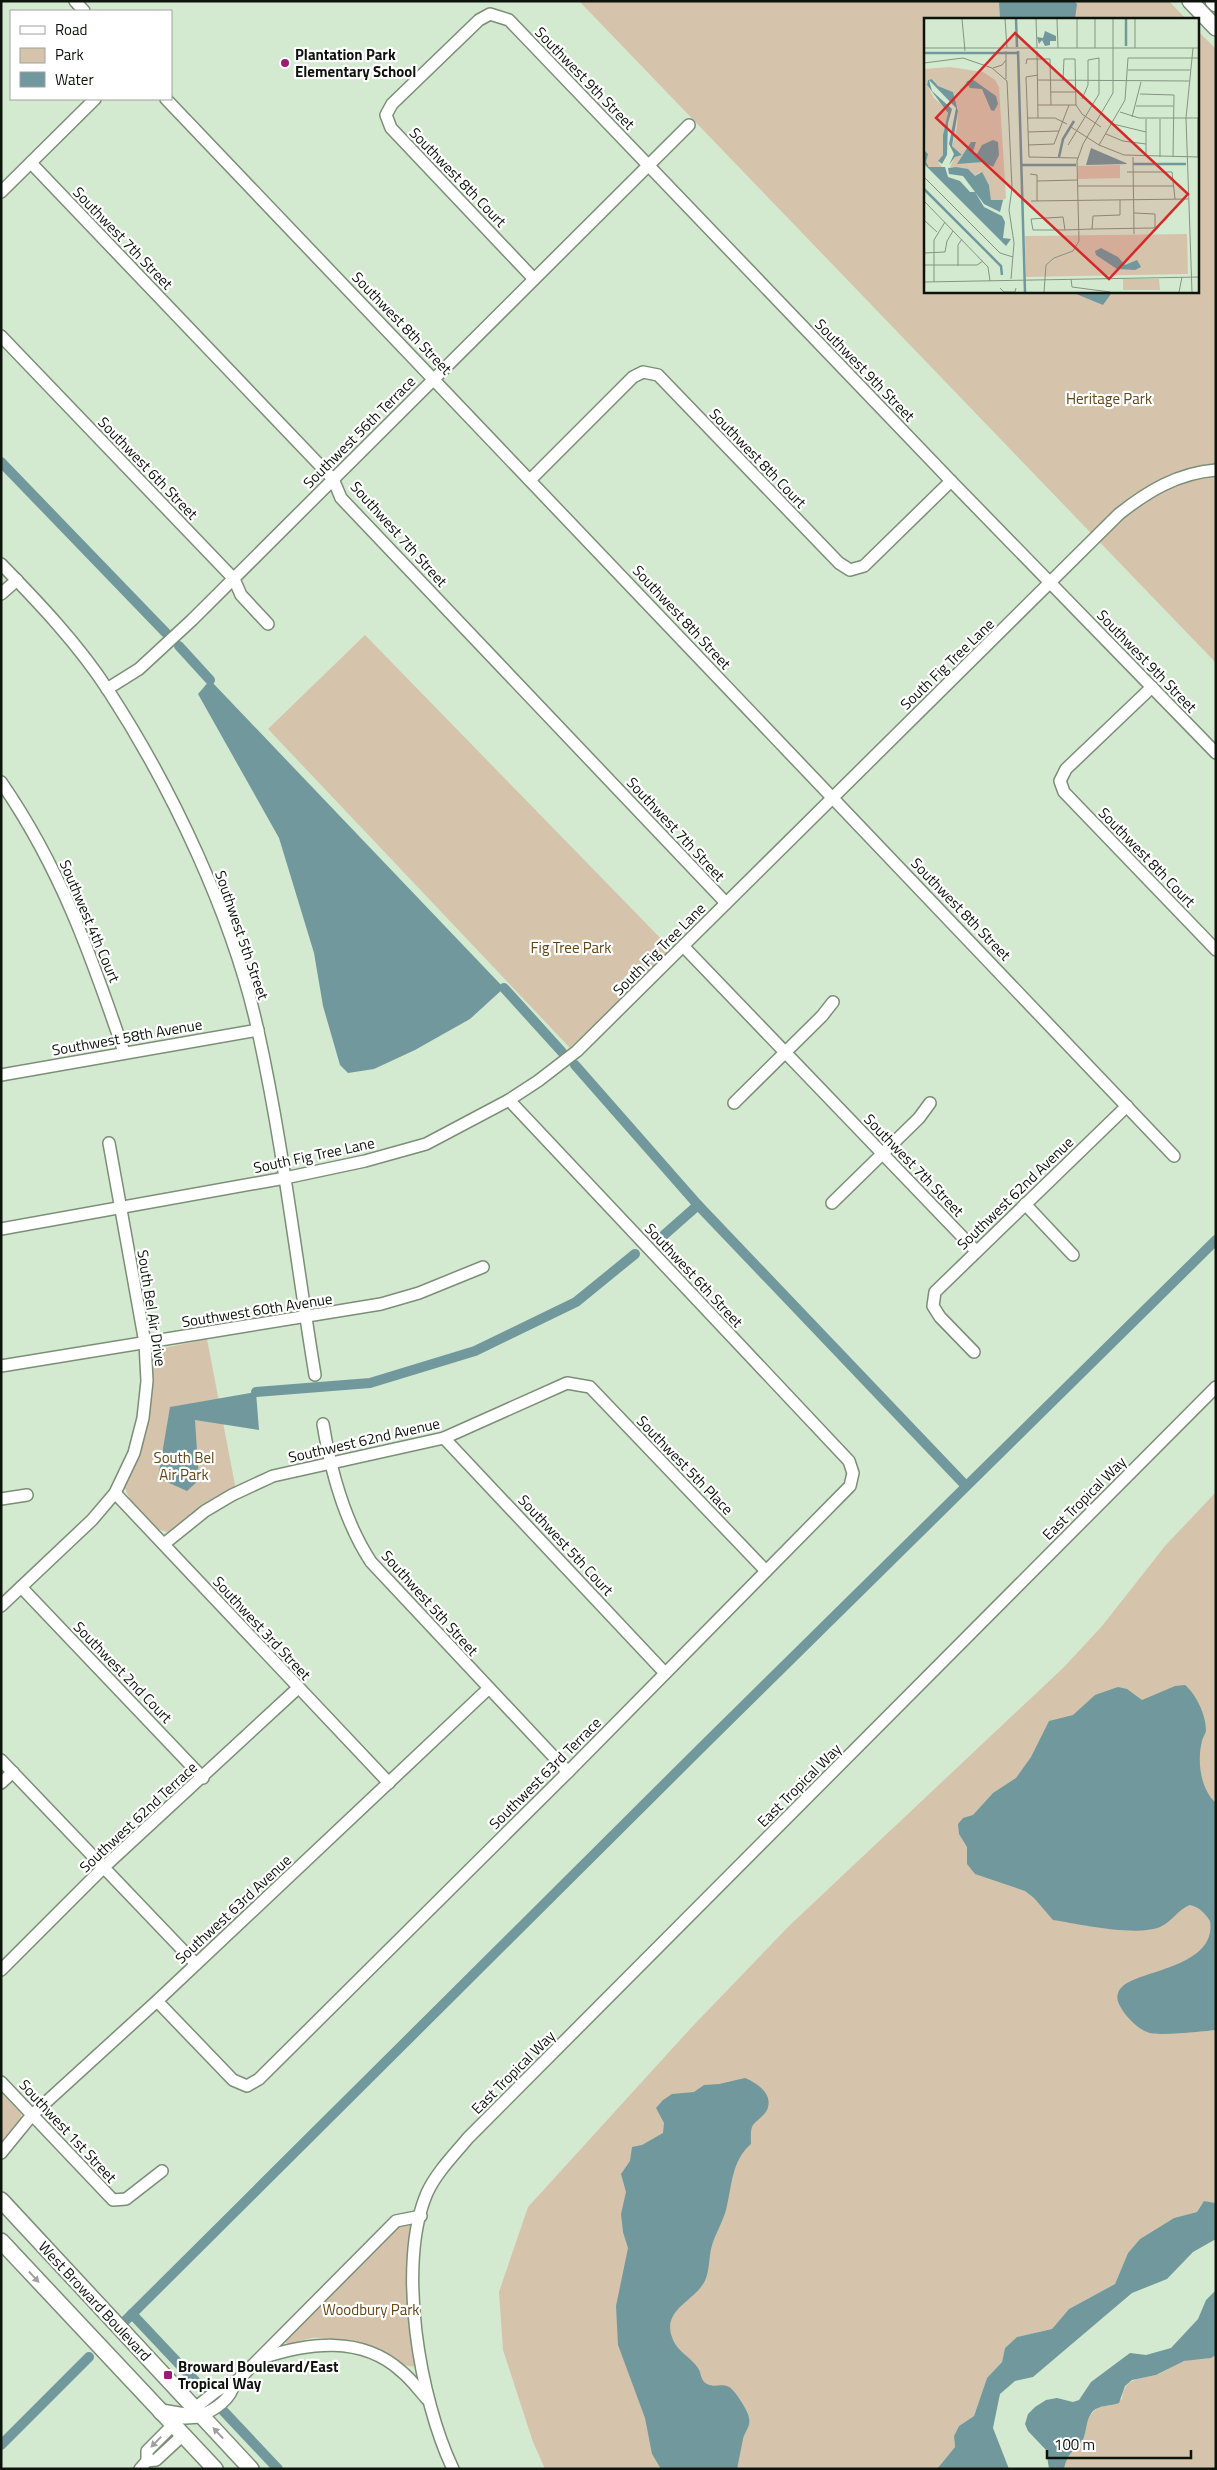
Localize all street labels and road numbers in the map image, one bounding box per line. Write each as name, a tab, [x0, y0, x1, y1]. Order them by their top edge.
street label: Southwest 9th Street	[530, 21, 641, 135]
street label: Southwest 8th Court	[404, 122, 512, 233]
street label: Southwest 7th Street	[68, 181, 179, 295]
street label: Southwest 8th Street	[347, 266, 458, 380]
street label: Southwest 9th Street	[810, 313, 921, 427]
street label: Southwest 56th Terrace	[297, 370, 421, 494]
street label: Southwest 8th Court	[704, 403, 812, 514]
street label: Southwest 6th Street	[93, 411, 204, 525]
street label: Southwest 7th Street	[345, 476, 453, 593]
street label: Southwest 8th Street	[627, 560, 737, 675]
street label: Southwest 9th Street	[1092, 604, 1203, 718]
street label: South Fig Tree Lane	[895, 613, 999, 715]
street label: Southwest 7th Street	[621, 772, 731, 887]
street label: Southwest 8th Court	[1093, 802, 1201, 913]
street label: Southwest 8th Street	[906, 852, 1017, 966]
street label: Southwest 4th Court	[54, 856, 126, 987]
street label: Southwest 5th Street	[209, 867, 275, 1003]
street label: South Fig Tree Lane	[607, 897, 711, 1001]
street label: Southwest 58th Avenue	[50, 1012, 204, 1062]
street label: Southwest 7th Street	[859, 1108, 970, 1222]
street label: South Fig Tree Lane	[251, 1131, 377, 1179]
street label: Southwest 62nd Avenue	[951, 1131, 1079, 1255]
street label: Southwest 6th Street	[639, 1218, 749, 1333]
street label: South Bel Air Drive	[131, 1248, 173, 1368]
street label: Southwest 60th Avenue	[180, 1287, 334, 1333]
street label: Southwest 5th Place	[631, 1410, 739, 1520]
street label: Southwest 62nd Avenue	[286, 1411, 442, 1469]
street label: East Tropical Way	[1037, 1451, 1131, 1545]
street label: Southwest 5th Court	[513, 1489, 620, 1601]
street label: Southwest 5th Street	[376, 1545, 484, 1662]
street label: Southwest 3rd Street	[208, 1571, 317, 1686]
street label: Southwest 2nd Court	[68, 1616, 178, 1729]
street label: Southwest 63rd Terrace	[484, 1712, 606, 1834]
street label: East Tropical Way	[752, 1738, 846, 1832]
street label: Southwest 62nd Terrace	[74, 1756, 202, 1878]
street label: Southwest 63rd Avenue	[170, 1849, 296, 1969]
street label: East Tropical Way	[466, 2025, 560, 2119]
street label: Southwest 1st Street	[14, 2074, 123, 2189]
street label: West Broward Boulevard	[33, 2236, 157, 2366]

